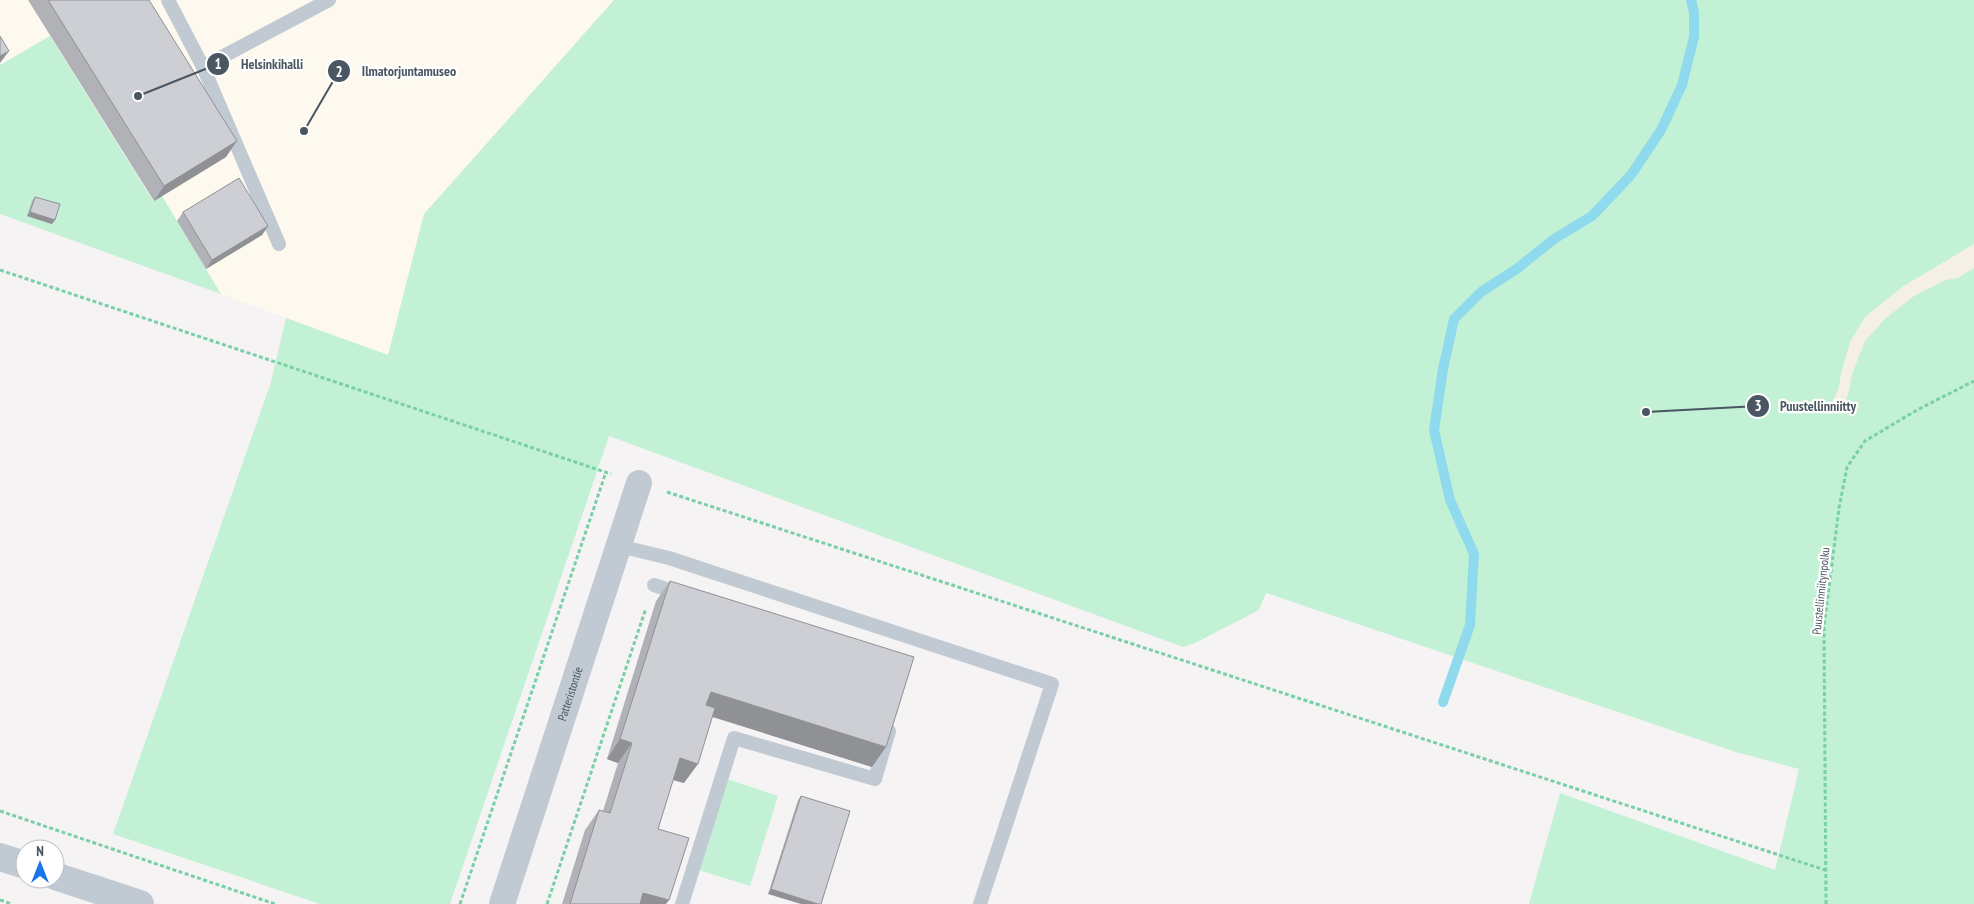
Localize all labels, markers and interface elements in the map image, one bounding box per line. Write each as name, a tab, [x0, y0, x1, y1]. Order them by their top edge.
callout: Helsinkihalli	[206, 49, 313, 78]
text: 1	[214, 54, 222, 73]
text: Helsinkihalli	[241, 55, 303, 73]
callout: Ilmatorjuntamuseo	[327, 57, 466, 86]
text: 2	[335, 62, 343, 81]
text: Ilmatorjuntamuseo	[362, 62, 456, 80]
callout: Puustellinniitty	[1745, 392, 1866, 421]
text: 3	[1754, 396, 1762, 415]
text: Puustellinniitty	[1780, 397, 1856, 415]
street label: Puustellinniitynpolku	[1808, 547, 1833, 635]
street label: Patteristontie	[554, 665, 586, 723]
north arrow	[15, 839, 65, 889]
text: N	[36, 842, 44, 860]

